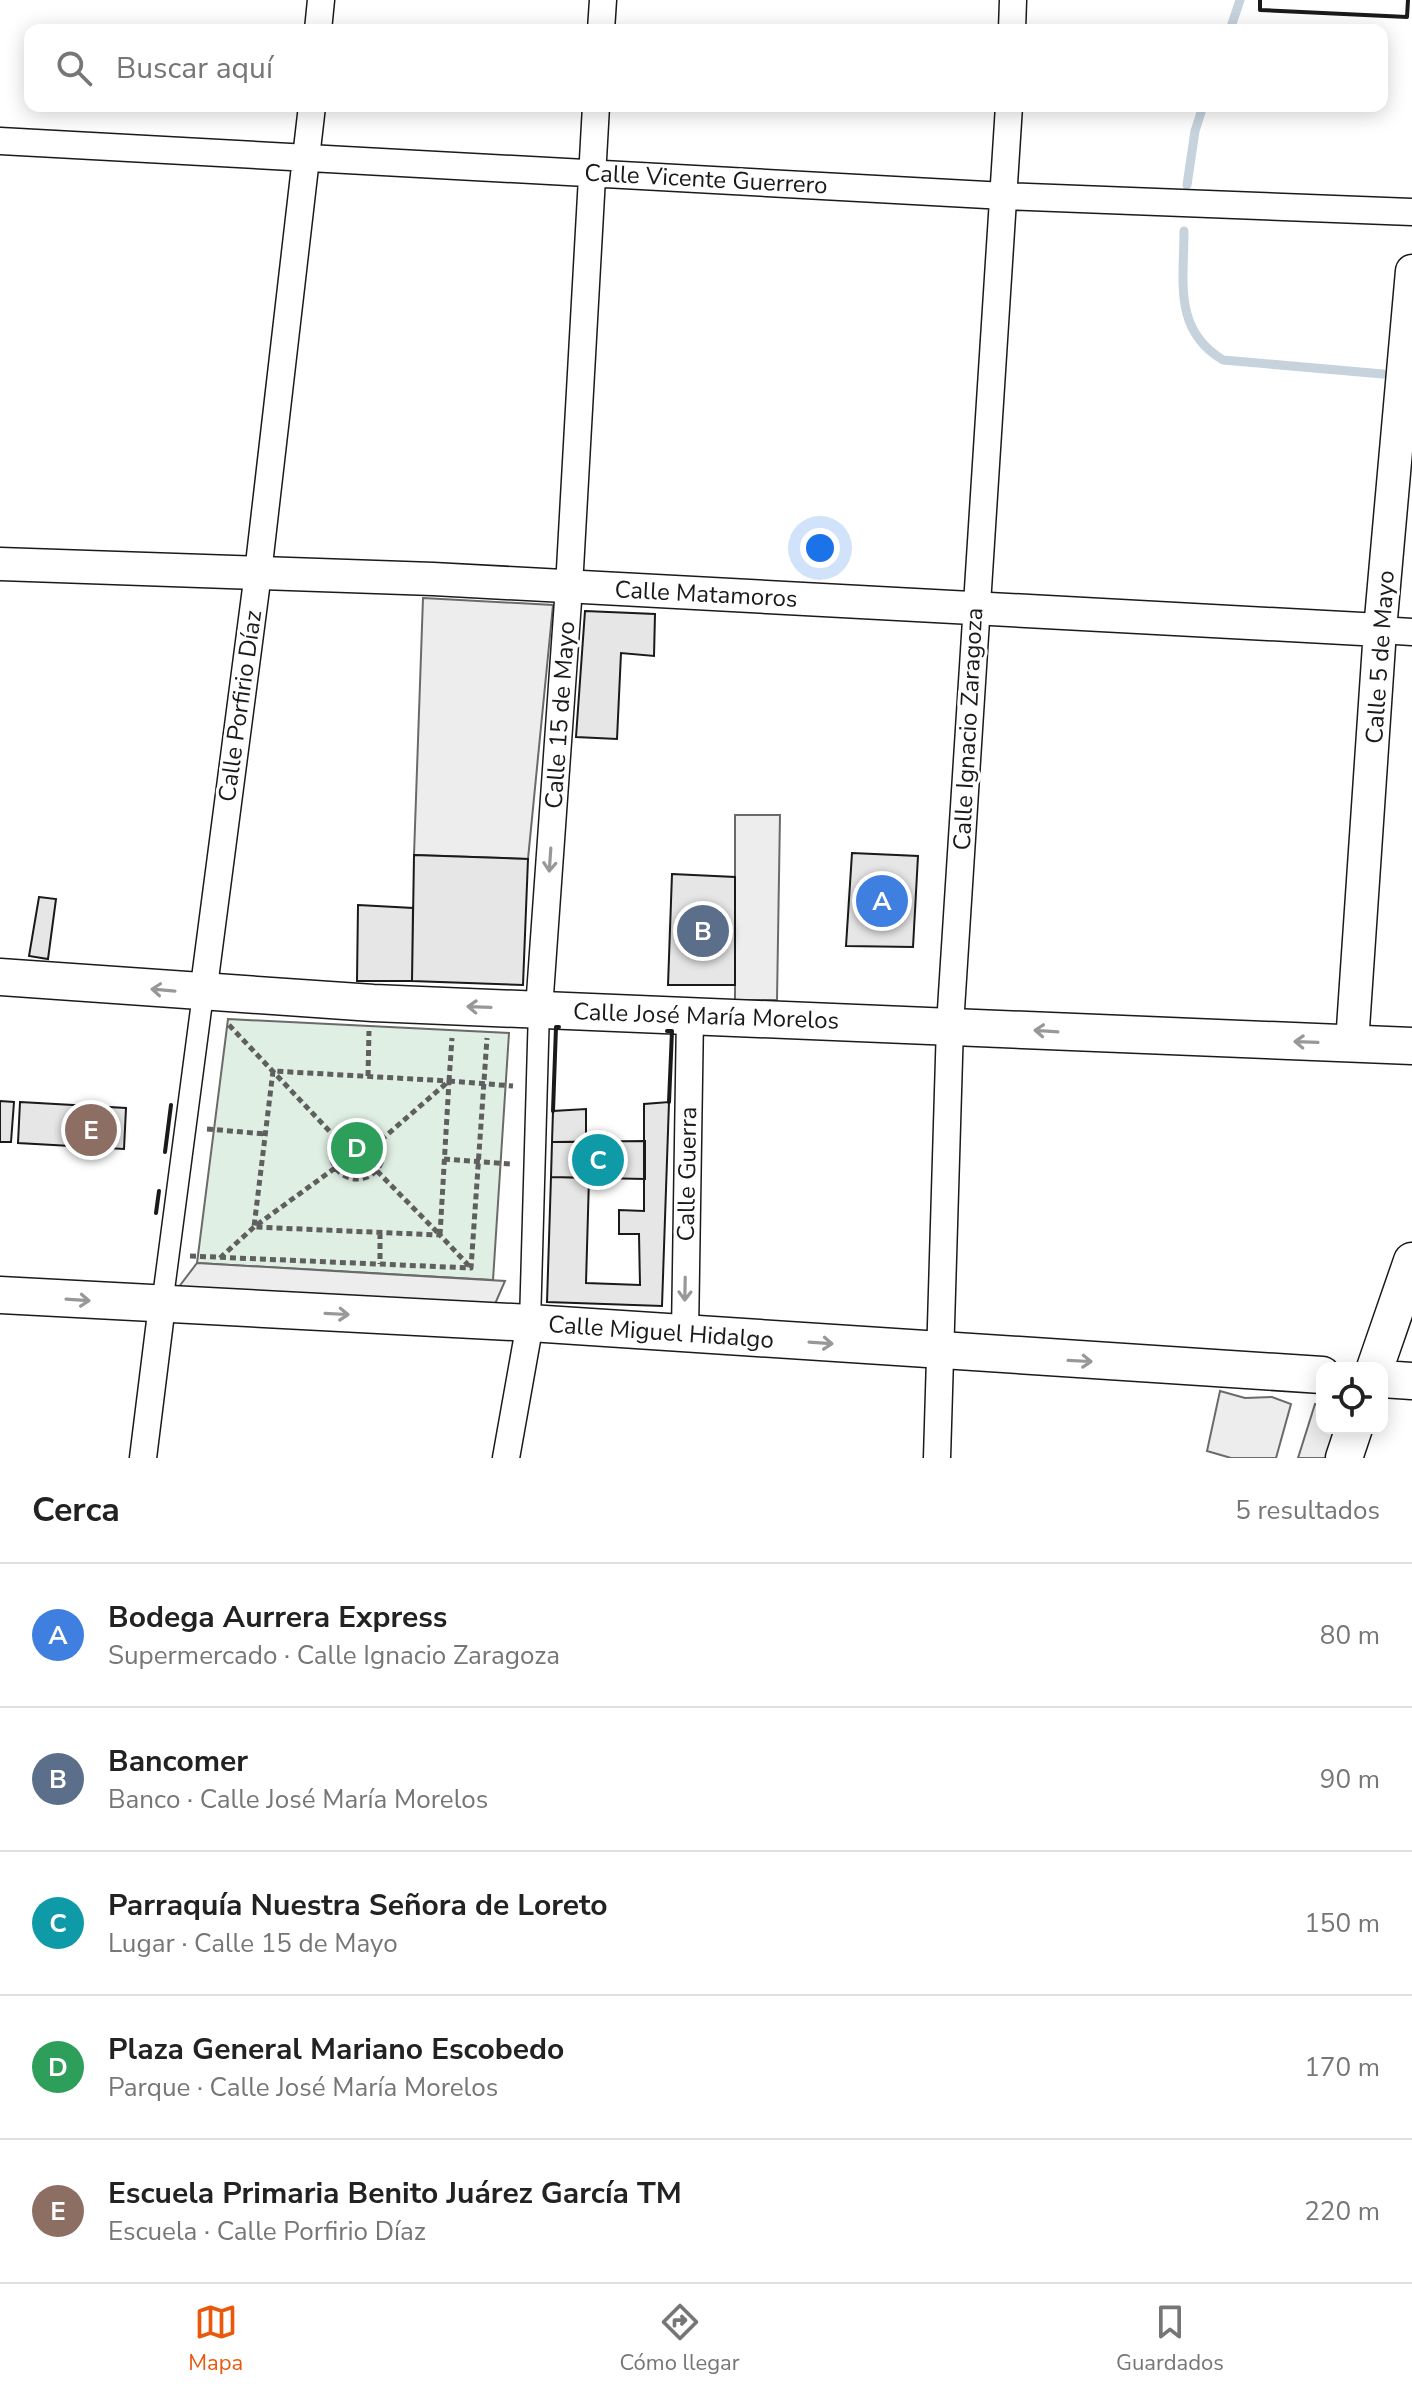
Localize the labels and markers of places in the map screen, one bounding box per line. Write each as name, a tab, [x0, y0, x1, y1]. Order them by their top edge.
pin: A	[856, 871, 908, 931]
pin: B	[677, 901, 729, 961]
pin: E	[65, 1100, 117, 1160]
pin: D	[331, 1118, 383, 1178]
pin: C	[572, 1130, 624, 1190]

